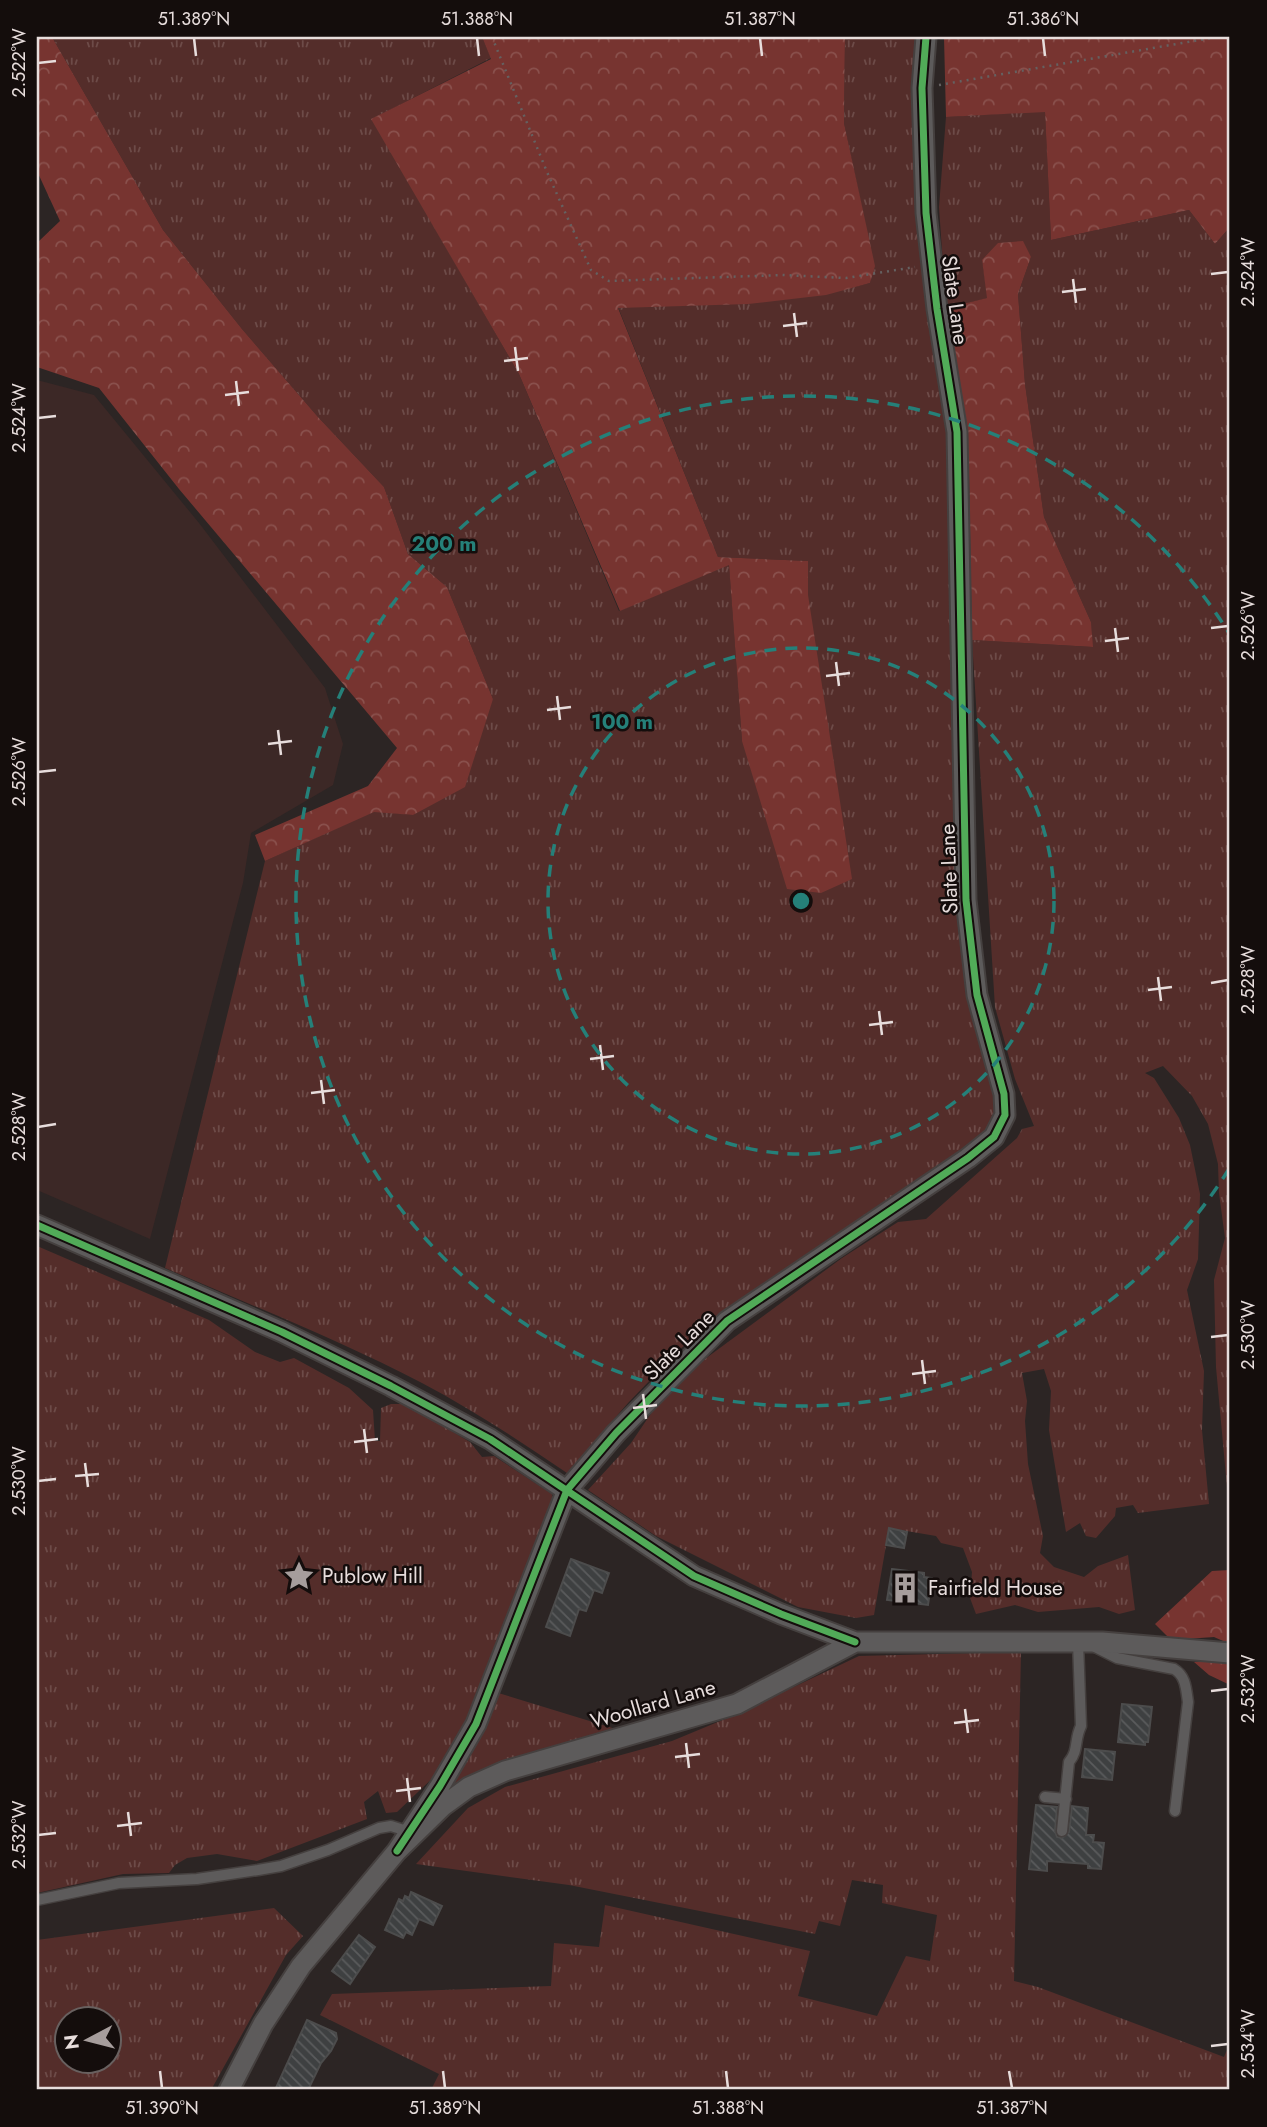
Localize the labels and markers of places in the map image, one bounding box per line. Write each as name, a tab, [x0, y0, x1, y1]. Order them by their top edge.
centre of rings	[789, 889, 813, 913]
place icon: Publow Hill	[282, 1559, 316, 1593]
place label: Publow Hill	[322, 1561, 423, 1591]
building icon: Fairfield House	[888, 1571, 922, 1605]
place label: Fairfield House	[928, 1573, 1063, 1603]

